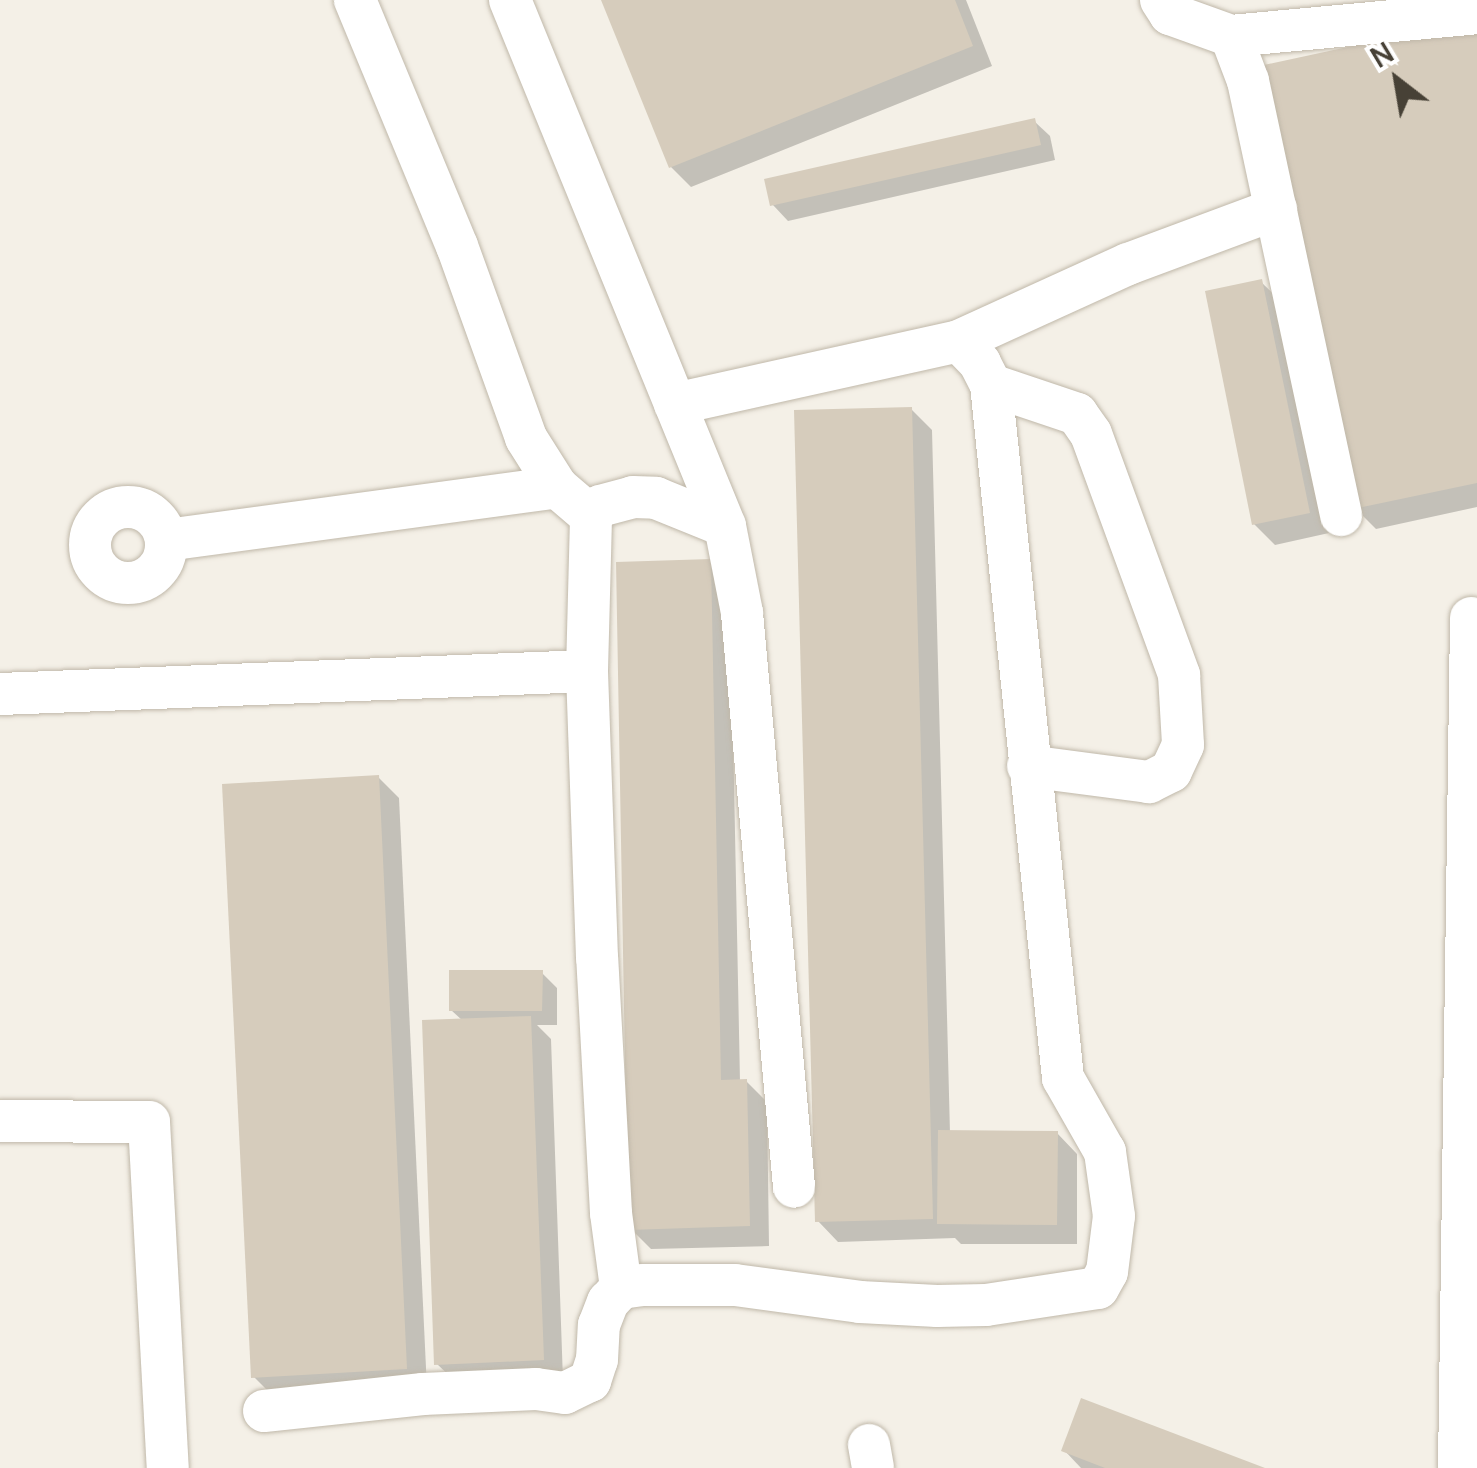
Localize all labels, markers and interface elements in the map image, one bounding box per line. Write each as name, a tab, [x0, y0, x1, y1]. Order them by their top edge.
north arrow	[1347, 30, 1447, 130]
text: N	[1363, 33, 1400, 76]

